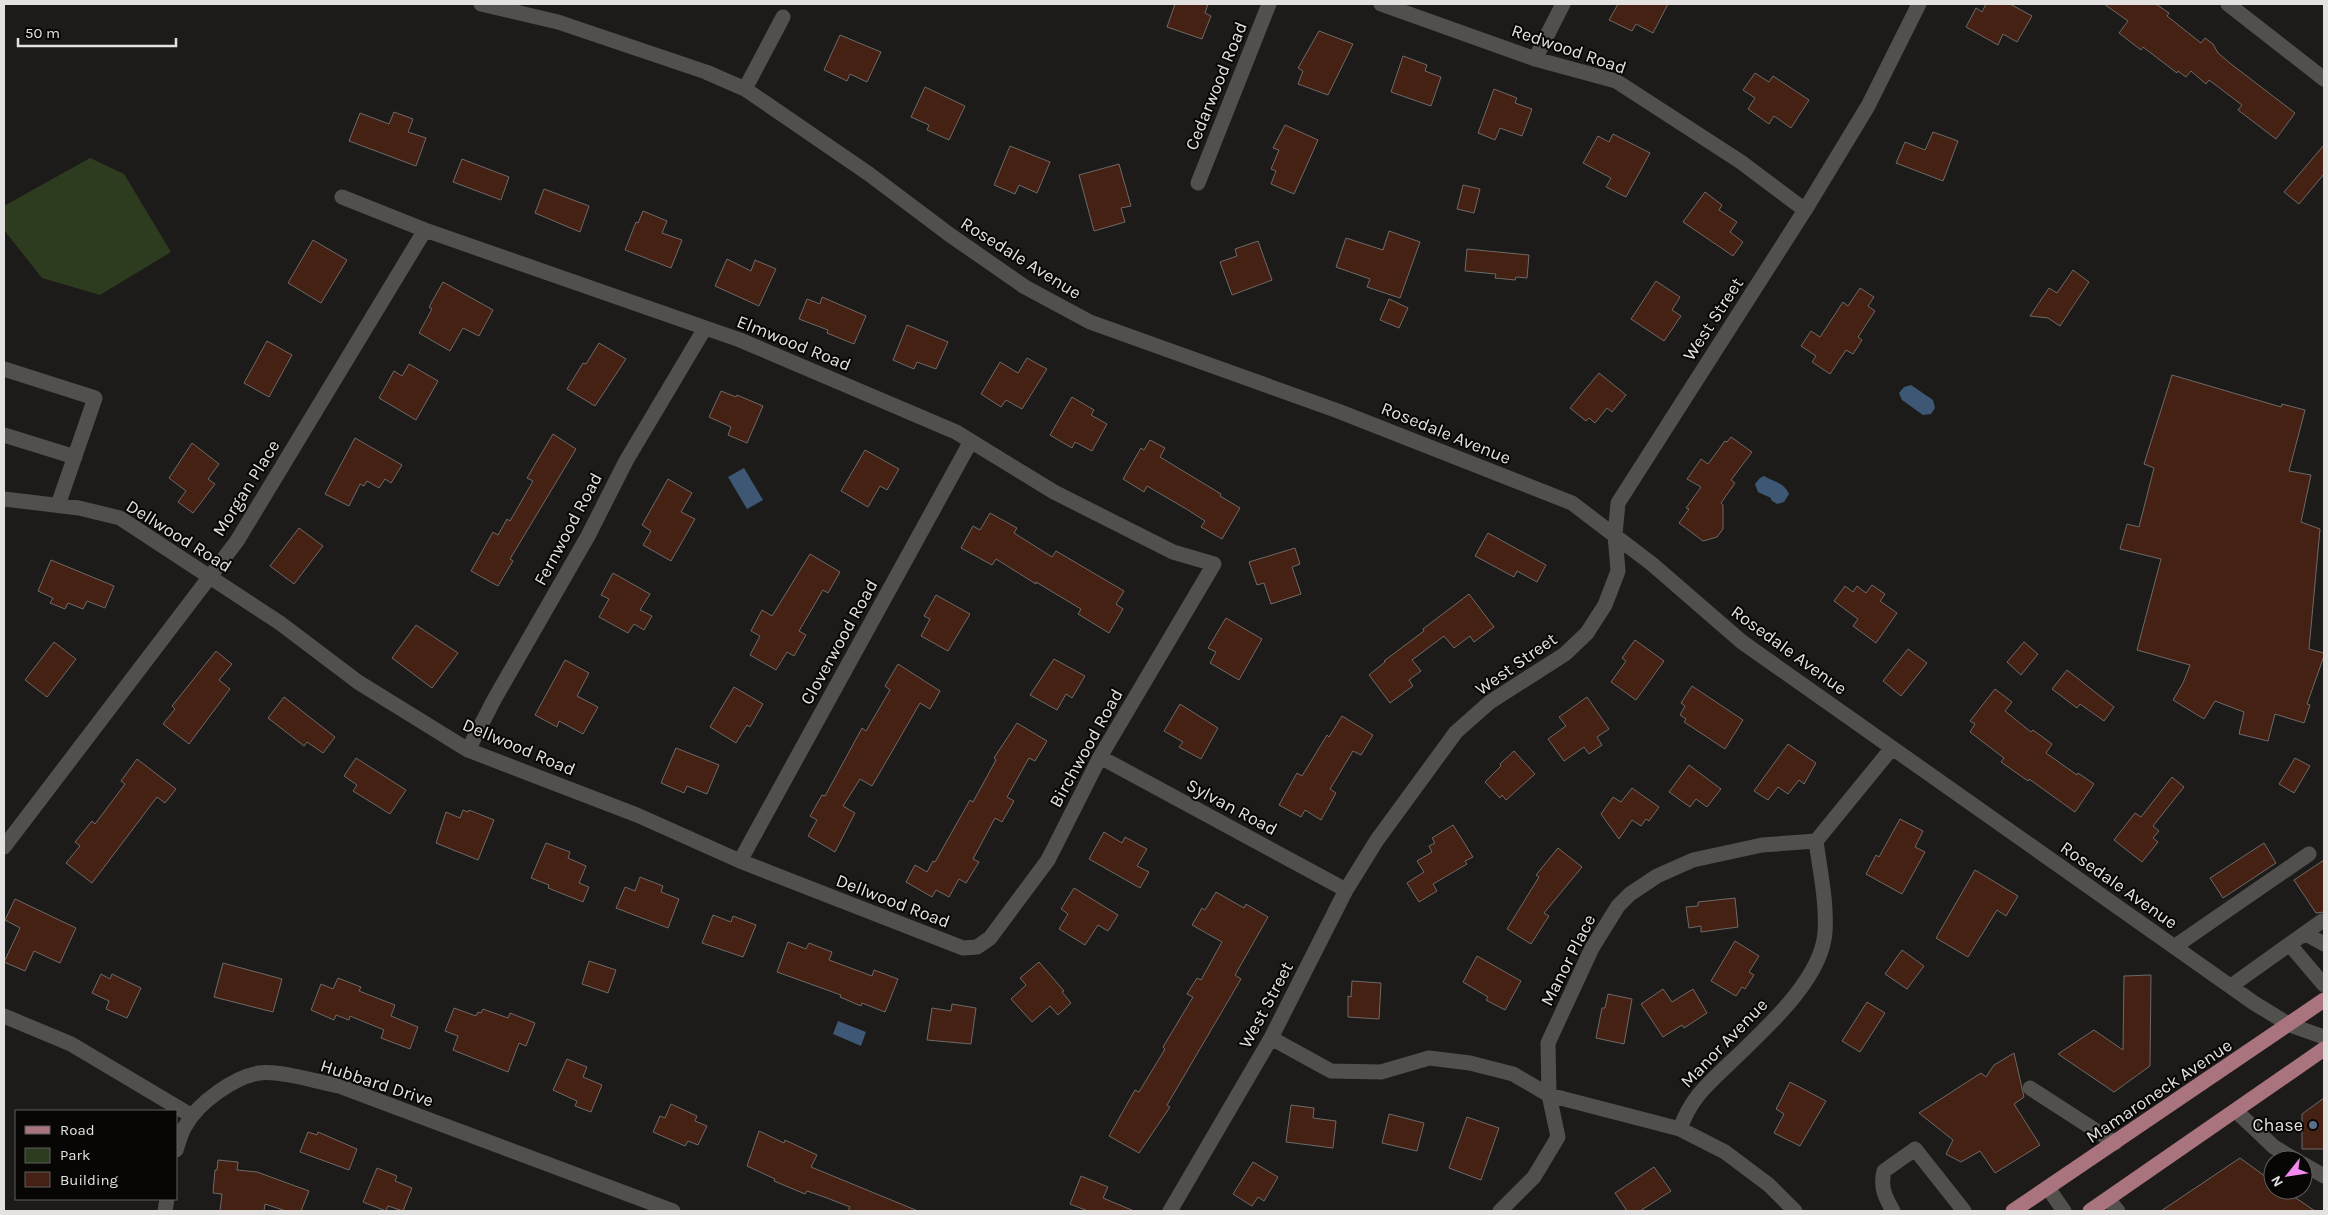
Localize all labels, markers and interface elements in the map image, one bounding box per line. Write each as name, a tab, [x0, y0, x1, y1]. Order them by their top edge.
scale bar	[18, 15, 175, 47]
street label: Cedarwood Road	[1180, 19, 1252, 153]
street label: Redwood Road	[1509, 19, 1629, 79]
text: 50 m	[25, 24, 60, 42]
street label: Rosedale Avenue	[957, 212, 1085, 304]
street label: West Street	[1678, 273, 1748, 365]
street label: Elmwood Road	[734, 310, 854, 376]
street label: Rosedale Avenue	[1378, 397, 1514, 469]
street label: Morgan Place	[208, 436, 284, 540]
street label: Fernwood Road	[529, 469, 607, 589]
street label: Dellwood Road	[122, 495, 236, 577]
street label: Cloverwood Road	[795, 576, 883, 708]
street label: Rosedale Avenue	[1727, 601, 1851, 699]
street label: West Street	[1471, 628, 1561, 700]
street label: Birchwood Road	[1044, 685, 1128, 811]
street label: Dellwood Road	[459, 713, 579, 781]
street label: Sylvan Road	[1183, 774, 1281, 840]
street label: Rosedale Avenue	[2056, 836, 2182, 934]
street label: Dellwood Road	[833, 869, 953, 933]
street label: Manor Place	[1535, 910, 1601, 1010]
street label: West Street	[1234, 958, 1298, 1052]
street label: Manor Avenue	[1676, 994, 1772, 1092]
street label: Mamaroneck Avenue	[2082, 1034, 2236, 1148]
street label: Hubbard Drive	[318, 1054, 436, 1112]
legend	[15, 1110, 178, 1200]
place label: Chase	[2252, 1114, 2303, 1136]
marker: Chase	[2307, 1119, 2319, 1131]
text: Road	[60, 1121, 95, 1139]
text: Park	[60, 1146, 90, 1164]
north arrow	[2263, 1150, 2313, 1200]
text: Building	[60, 1171, 118, 1189]
text: N	[2267, 1173, 2287, 1190]

